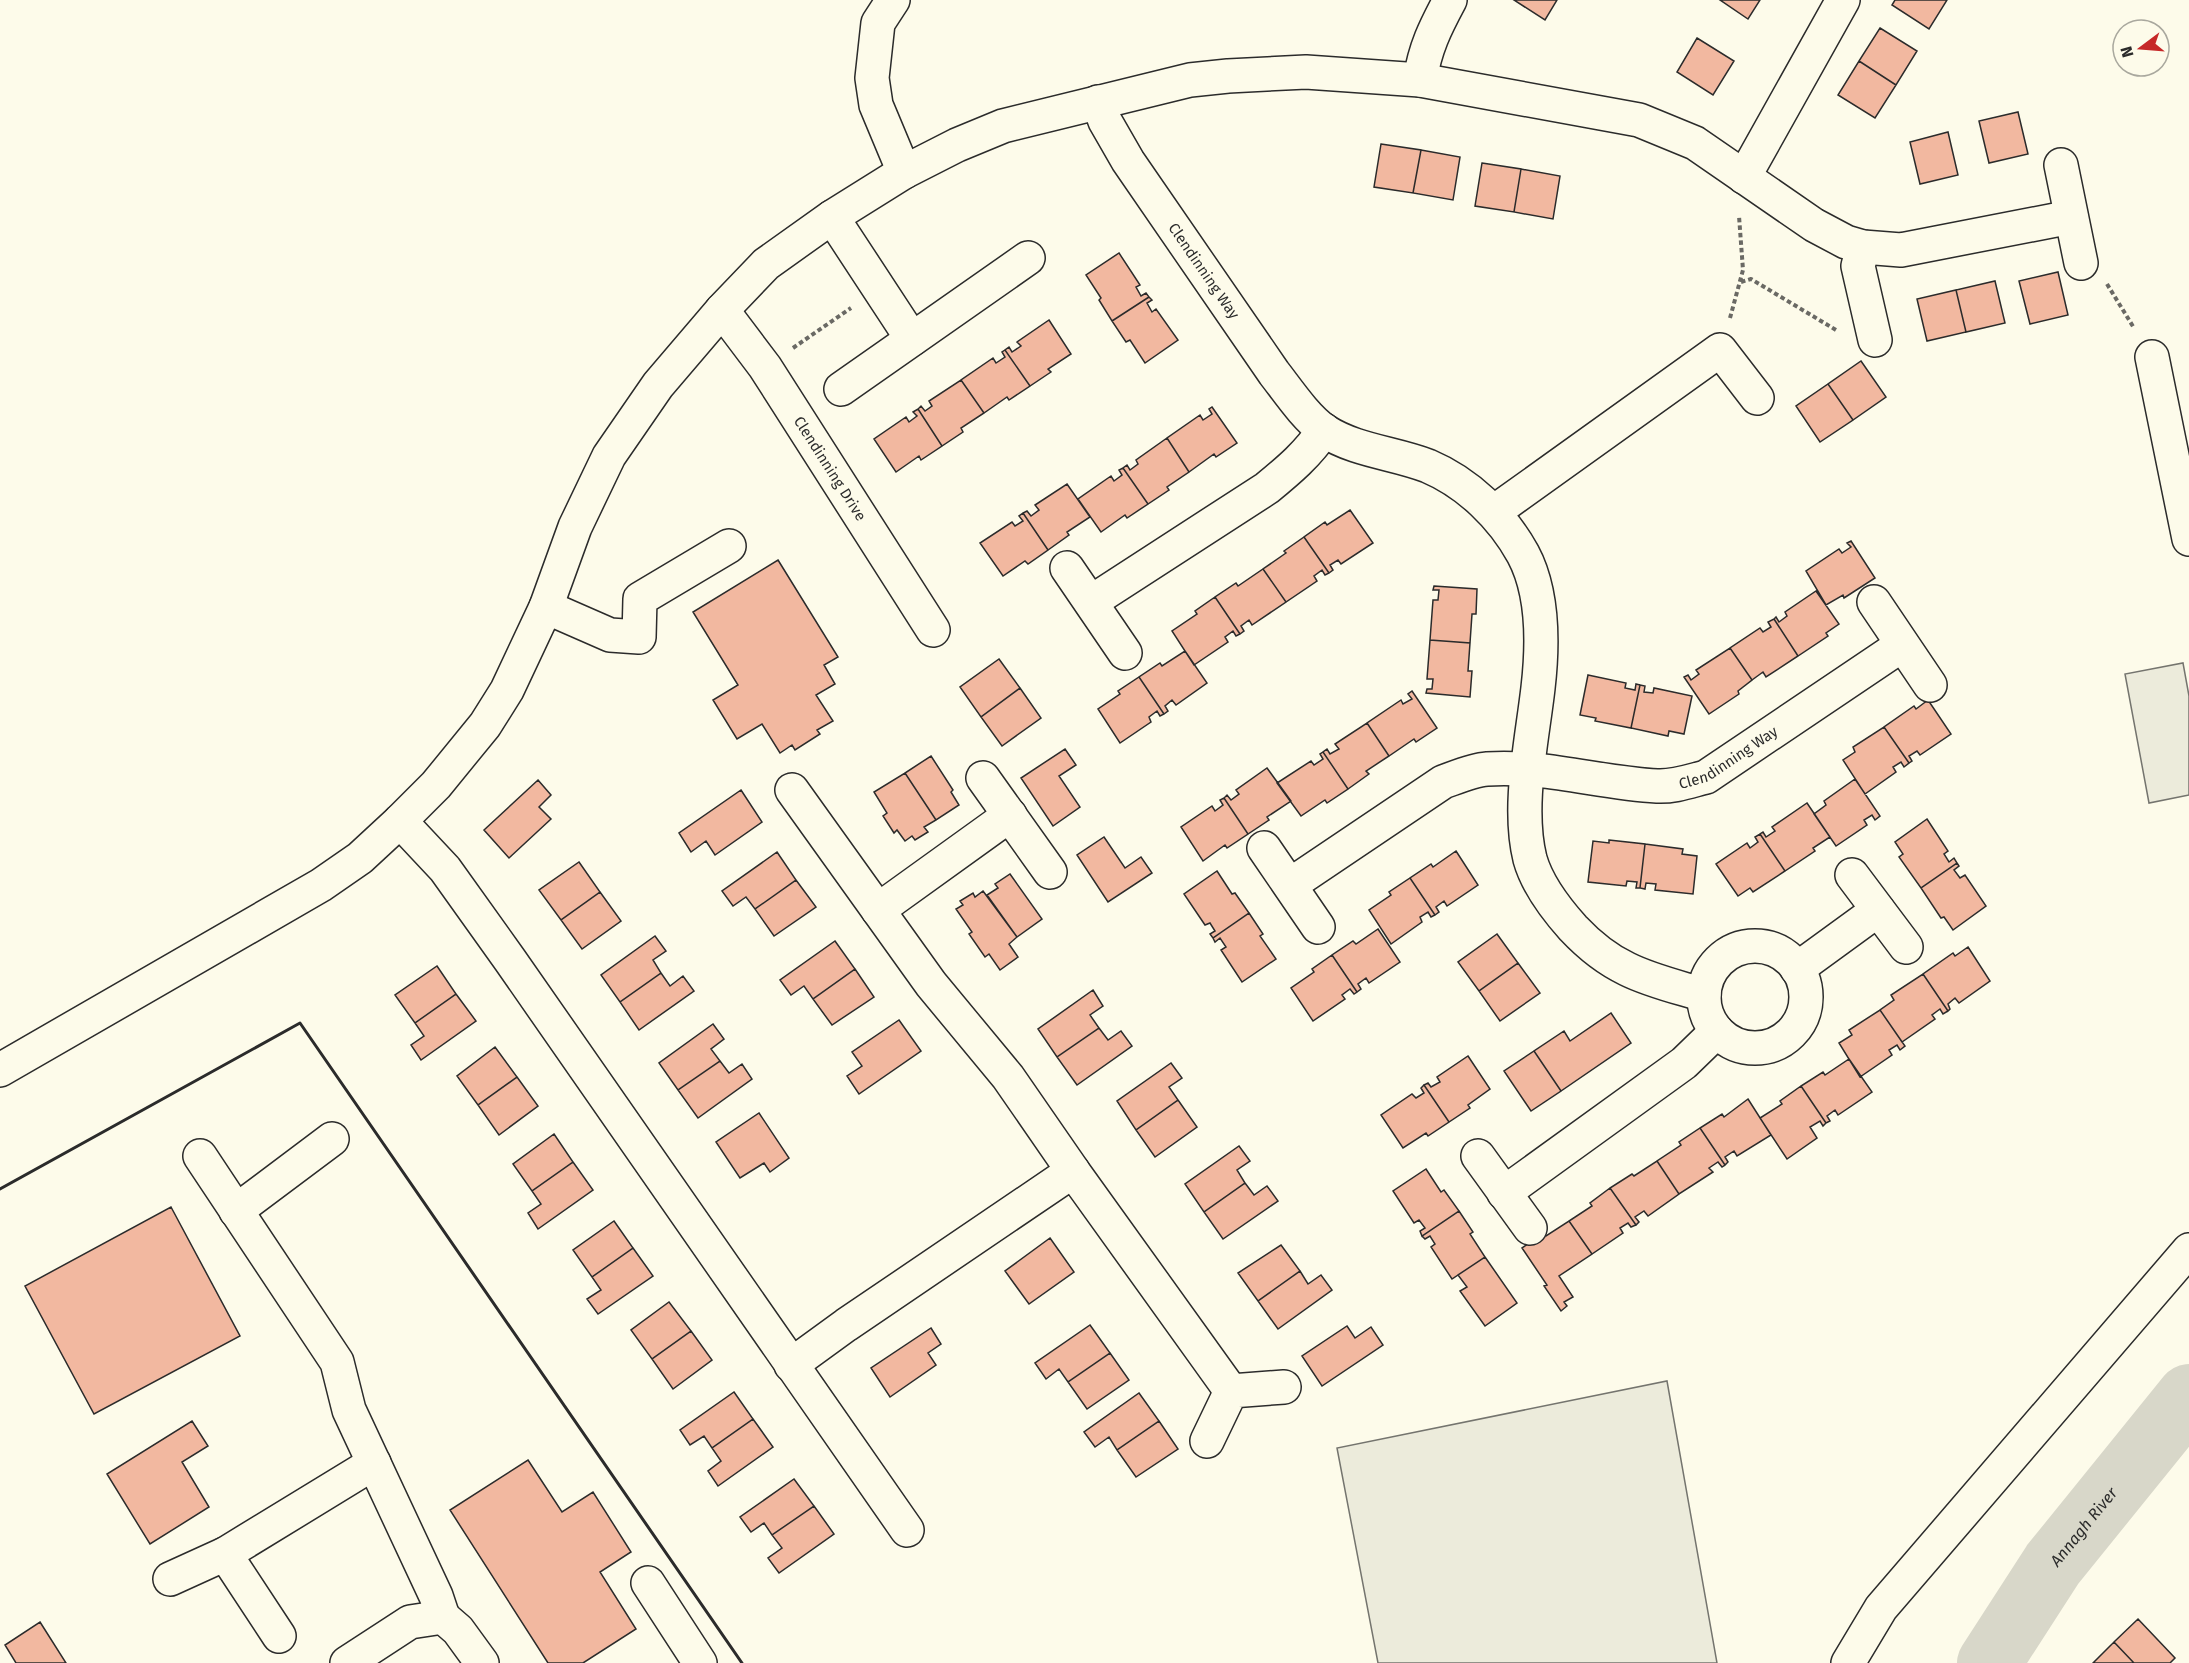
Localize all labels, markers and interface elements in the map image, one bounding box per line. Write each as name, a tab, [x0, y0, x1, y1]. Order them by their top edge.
north arrow	[2111, 18, 2171, 78]
text: N	[2116, 44, 2138, 60]
street label: Clendinning Way	[1164, 220, 1243, 323]
street label: Clendinning Drive	[790, 413, 870, 524]
street label: Clendinning Way	[1677, 722, 1782, 793]
water label: Annagh River	[2045, 1483, 2121, 1571]

